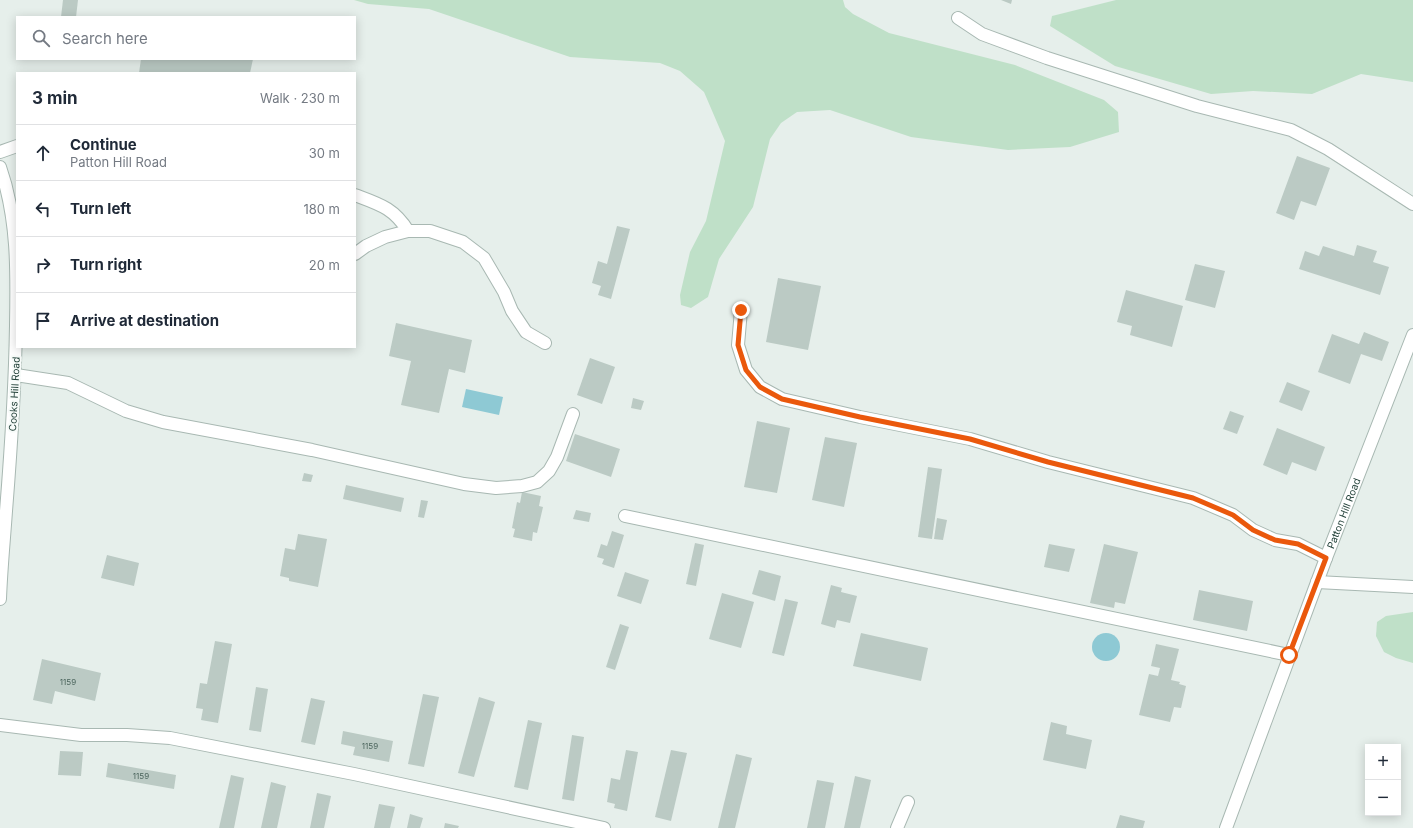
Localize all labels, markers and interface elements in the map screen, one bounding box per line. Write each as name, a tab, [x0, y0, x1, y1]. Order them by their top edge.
search box	[16, 16, 356, 60]
icon: search	[30, 27, 52, 49]
text: Search here	[62, 29, 148, 48]
text: 3 min	[32, 88, 78, 108]
text: Walk · 230 m	[260, 90, 340, 106]
text: Continue	[70, 135, 137, 154]
icon: ahead	[32, 142, 54, 164]
text: 30 m	[309, 145, 340, 161]
text: Patton Hill Road	[70, 154, 167, 170]
icon: left	[32, 198, 54, 220]
text: Turn left	[70, 199, 131, 218]
text: 180 m	[303, 201, 340, 217]
icon: right	[32, 254, 54, 276]
text: Turn right	[70, 255, 142, 274]
text: 20 m	[309, 257, 340, 273]
route end	[732, 301, 750, 319]
icon: arrive	[32, 310, 54, 332]
text: Arrive at destination	[70, 311, 219, 330]
street label: Cooks Hill Road	[6, 356, 22, 432]
street label: Patton Hill Road	[1324, 476, 1363, 550]
route start	[1280, 646, 1298, 664]
house number: 1159	[60, 677, 76, 687]
house number: 1159	[362, 741, 378, 751]
map controls	[1365, 744, 1401, 816]
button: +	[1365, 744, 1401, 780]
house number: 1159	[133, 771, 149, 781]
button: −	[1365, 780, 1401, 816]

